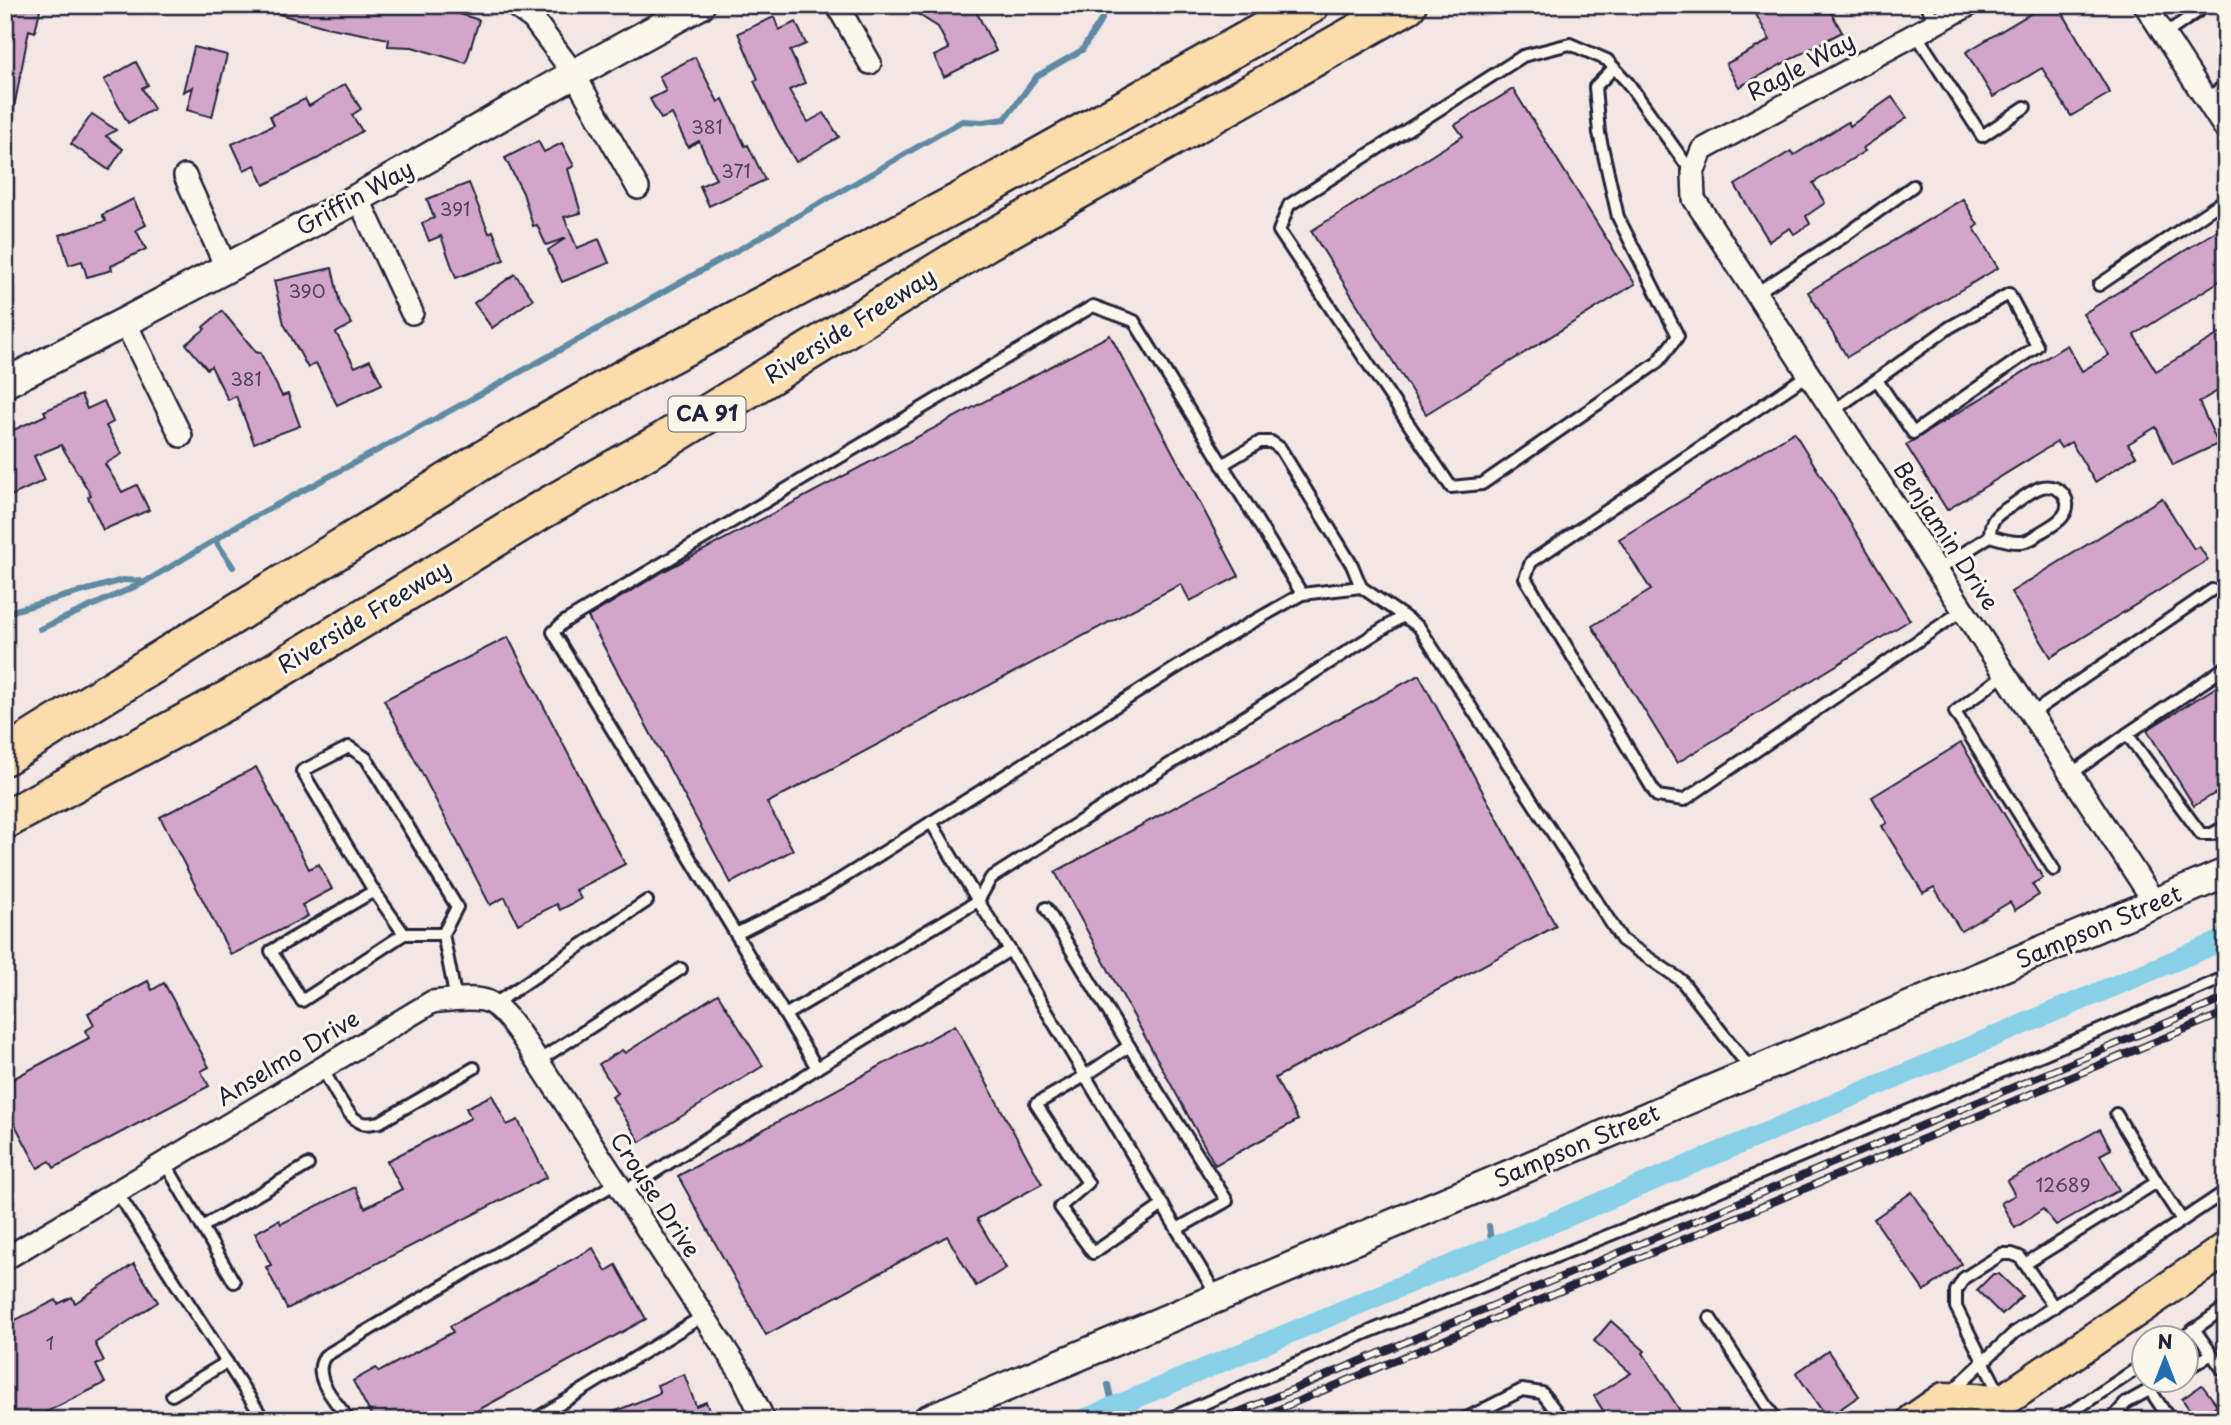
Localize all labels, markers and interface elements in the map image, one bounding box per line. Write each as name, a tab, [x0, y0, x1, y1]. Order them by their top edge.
street label: Ragle Way	[1740, 22, 1861, 109]
house number: 381	[691, 112, 723, 140]
street label: Griffin Way	[289, 150, 419, 243]
house number: 371	[721, 156, 751, 184]
house number: 391	[440, 194, 470, 222]
street label: Riverside Freeway	[757, 258, 942, 392]
house number: 390	[288, 276, 326, 304]
house number: 381	[230, 364, 262, 392]
road number: CA 91	[668, 396, 746, 432]
street label: Benjamin Drive	[1886, 454, 2009, 617]
street label: Riverside Freeway	[270, 550, 456, 681]
street label: Sampson Street	[2010, 875, 2187, 976]
street label: Anselmo Drive	[209, 1000, 365, 1113]
street label: Sampson Street	[1488, 1094, 1665, 1195]
street label: Crouse Drive	[603, 1125, 710, 1264]
house number: 12689	[2035, 1170, 2091, 1198]
north arrow	[2130, 1324, 2200, 1394]
text: N	[2157, 1327, 2173, 1355]
house number: 1	[46, 1328, 54, 1356]

